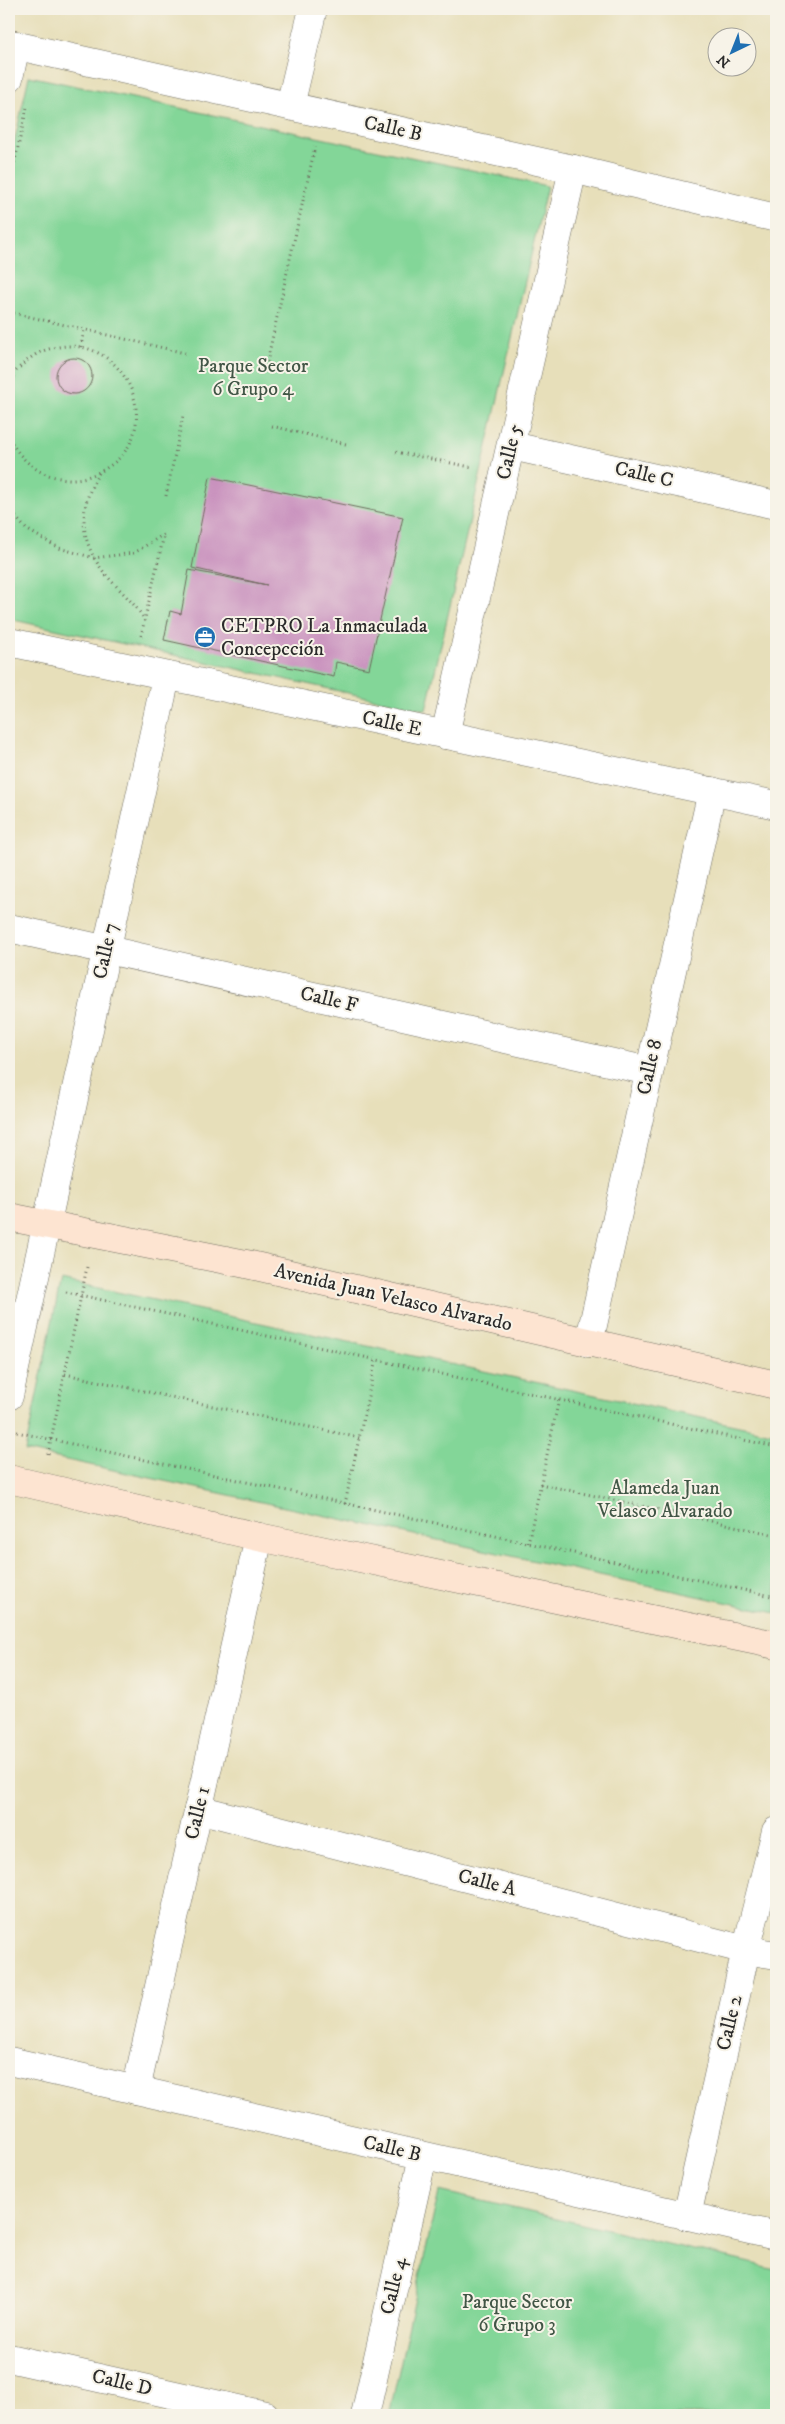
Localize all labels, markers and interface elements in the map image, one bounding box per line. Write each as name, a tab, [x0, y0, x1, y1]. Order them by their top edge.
north arrow	[708, 28, 758, 78]
text: N	[713, 50, 734, 71]
street label: Calle B	[362, 111, 424, 147]
park label: Parque Sector 6 Grupo 4	[198, 354, 309, 402]
street label: Calle 5	[491, 422, 529, 482]
street label: Calle C	[612, 456, 676, 494]
place label: CETPRO La Inmaculada Concepcción	[221, 614, 428, 662]
office icon: CETPRO La Inmaculada Concepcción	[193, 625, 217, 649]
street label: Calle E	[360, 705, 424, 743]
street label: Calle 7	[88, 921, 124, 981]
street label: Calle F	[298, 981, 360, 1019]
street label: Calle 8	[632, 1037, 668, 1097]
street label: Avenida Juan Velasco Alvarado	[272, 1258, 514, 1338]
park label: Alameda Juan Velasco Alvarado	[596, 1476, 733, 1524]
street label: Calle 1	[180, 1784, 216, 1842]
street label: Calle A	[455, 1864, 519, 1902]
street label: Calle 2	[712, 1993, 749, 2053]
street label: Calle B	[360, 2130, 424, 2168]
street label: Calle 4	[375, 2255, 413, 2317]
park label: Parque Sector 6 Grupo 3	[462, 2290, 573, 2338]
street label: Calle D	[89, 2364, 155, 2402]

